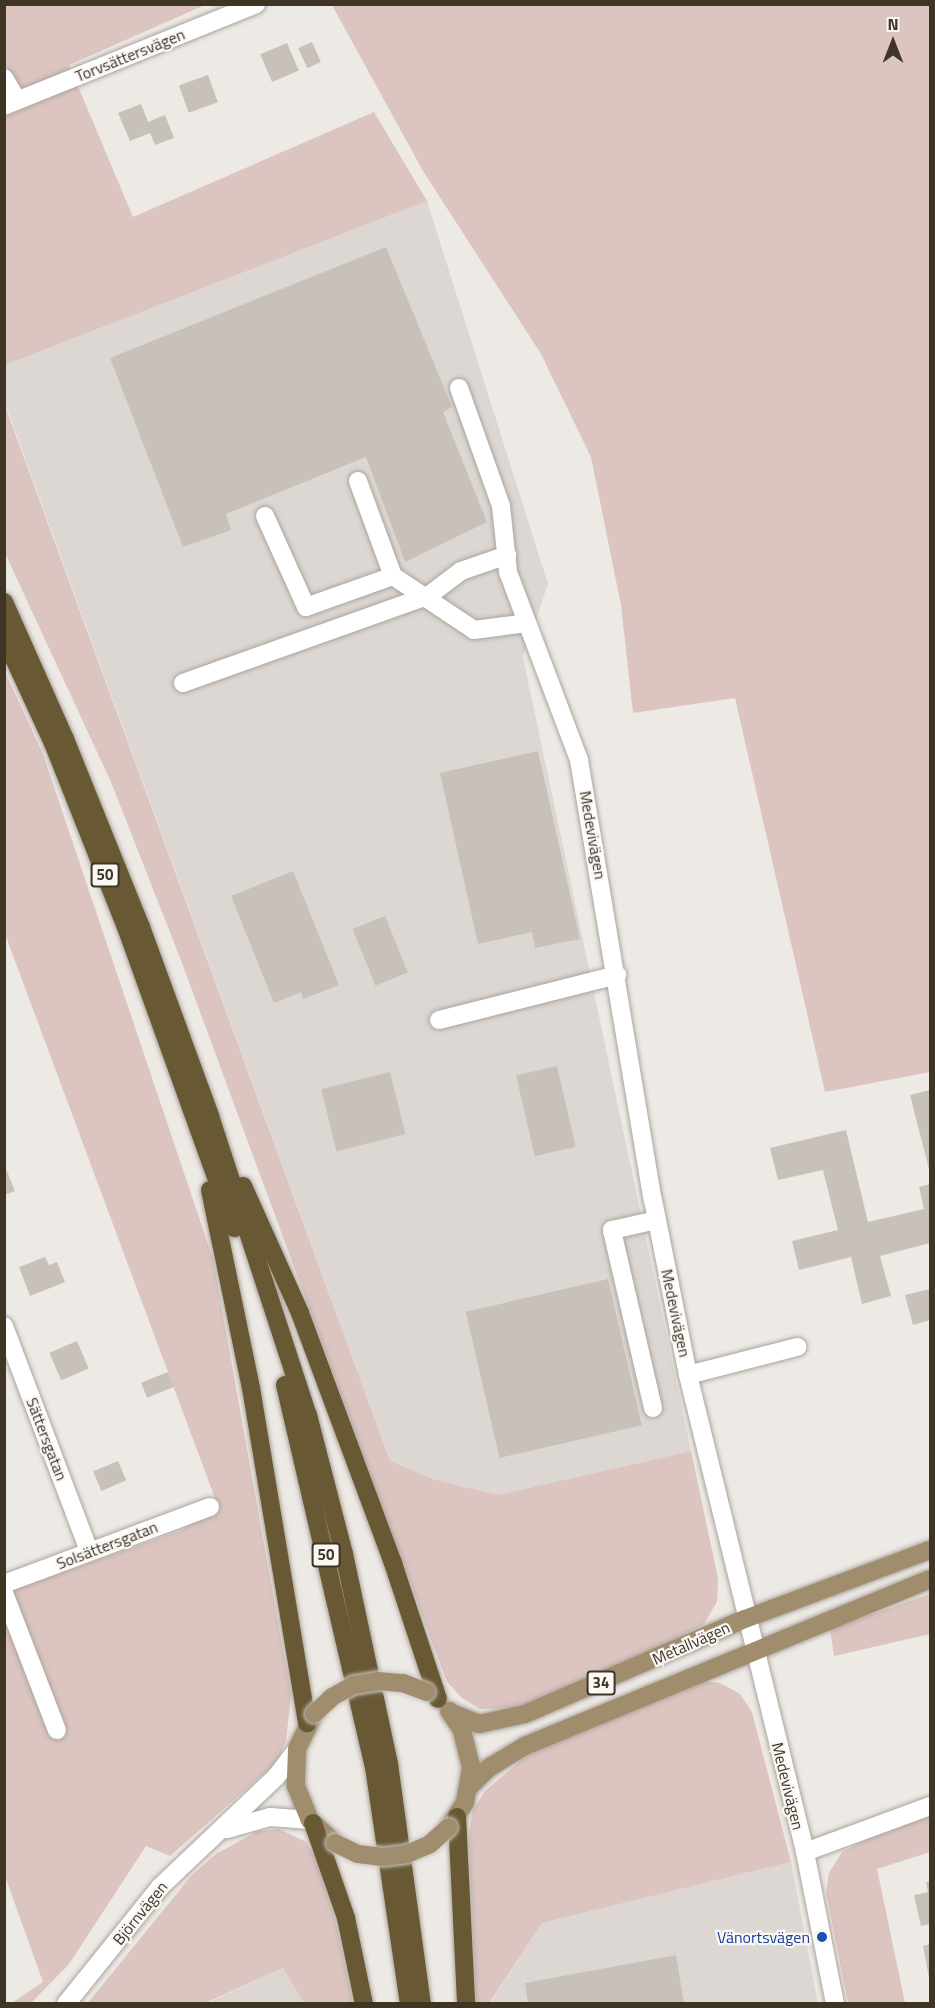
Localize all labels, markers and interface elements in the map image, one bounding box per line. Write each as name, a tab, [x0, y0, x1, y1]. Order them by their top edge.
north arrow	[863, 12, 923, 72]
text: N	[887, 12, 899, 36]
street label: Torvsättersvägen	[72, 24, 188, 86]
street label: Medevivägen	[576, 789, 610, 881]
road number: 50	[90, 863, 120, 887]
street label: Medevivägen	[657, 1267, 695, 1359]
street label: Sättersgatan	[22, 1395, 72, 1483]
street label: Solsättersgatan	[54, 1517, 160, 1573]
road number: 50	[311, 1543, 341, 1567]
street label: Metallvägen	[649, 1617, 733, 1669]
road number: 34	[586, 1671, 616, 1695]
street label: Medevivägen	[768, 1740, 808, 1832]
street label: Björnvägen	[109, 1877, 171, 1949]
place label: Vänortsvägen	[717, 1927, 810, 1947]
marker: Vänortsvägen	[815, 1930, 829, 1944]

